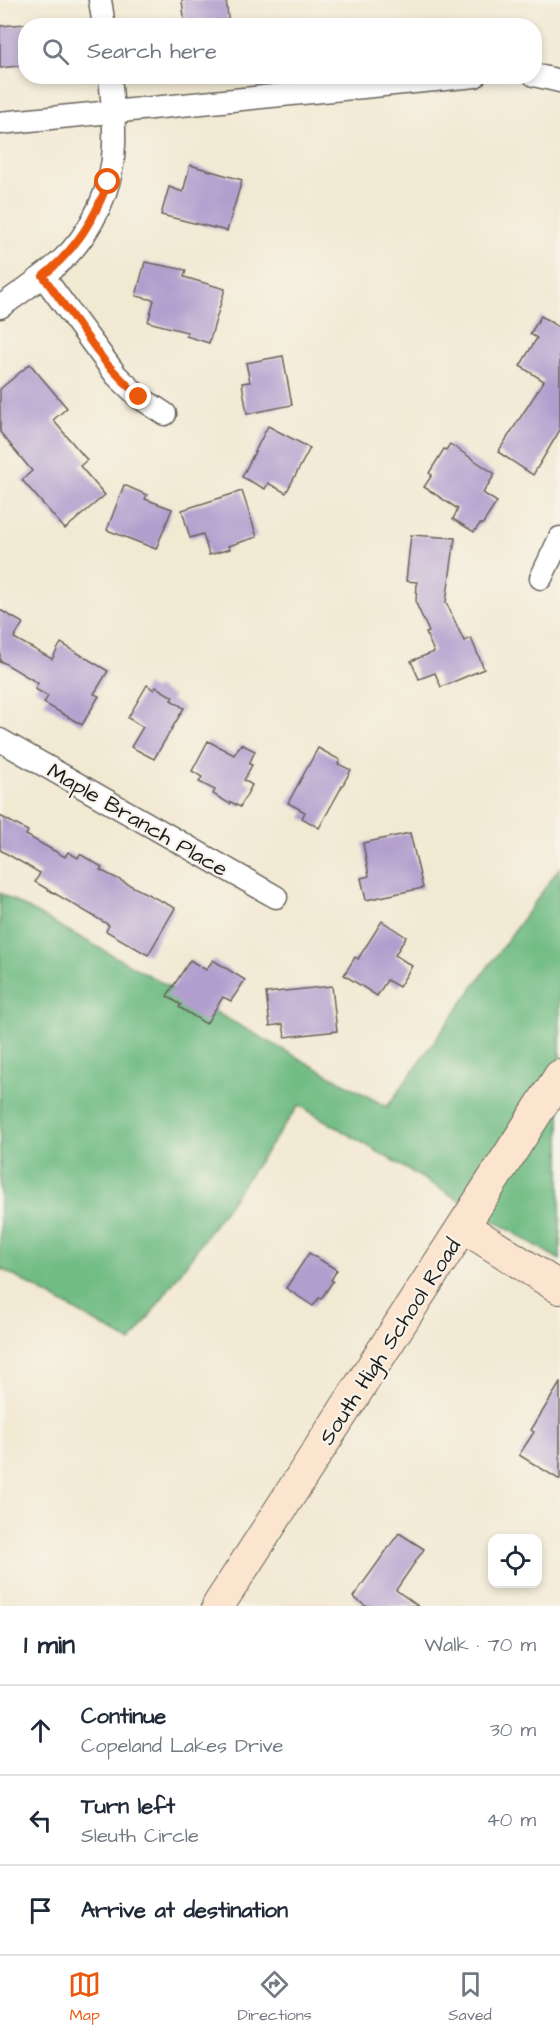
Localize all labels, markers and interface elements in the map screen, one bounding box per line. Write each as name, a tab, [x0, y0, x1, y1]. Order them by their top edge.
search box	[18, 18, 542, 84]
icon: search	[39, 35, 72, 68]
text: Search here	[87, 36, 217, 67]
route start	[94, 168, 120, 194]
route end	[125, 383, 151, 409]
street label: Maple Branch Place	[41, 756, 233, 885]
street label: South High School Road	[312, 1233, 470, 1452]
map controls	[488, 1534, 542, 1588]
button: locate	[488, 1534, 542, 1588]
text: 1 min	[24, 1627, 75, 1663]
text: Walk · 70 m	[424, 1631, 536, 1659]
text: Continue	[81, 1701, 166, 1732]
icon: ahead	[24, 1714, 57, 1747]
text: 30 m	[490, 1716, 536, 1744]
text: Copeland Lakes Drive	[81, 1732, 283, 1760]
text: Turn left	[81, 1791, 175, 1822]
icon: left	[24, 1804, 57, 1837]
text: 40 m	[486, 1806, 536, 1834]
text: Sleuth Circle	[81, 1822, 199, 1850]
icon: arrive	[24, 1894, 57, 1927]
text: Arrive at destination	[81, 1895, 288, 1926]
tab: Map	[68, 1968, 101, 2026]
tab: Directions	[238, 1968, 312, 2026]
tab: Saved	[448, 1968, 492, 2026]

